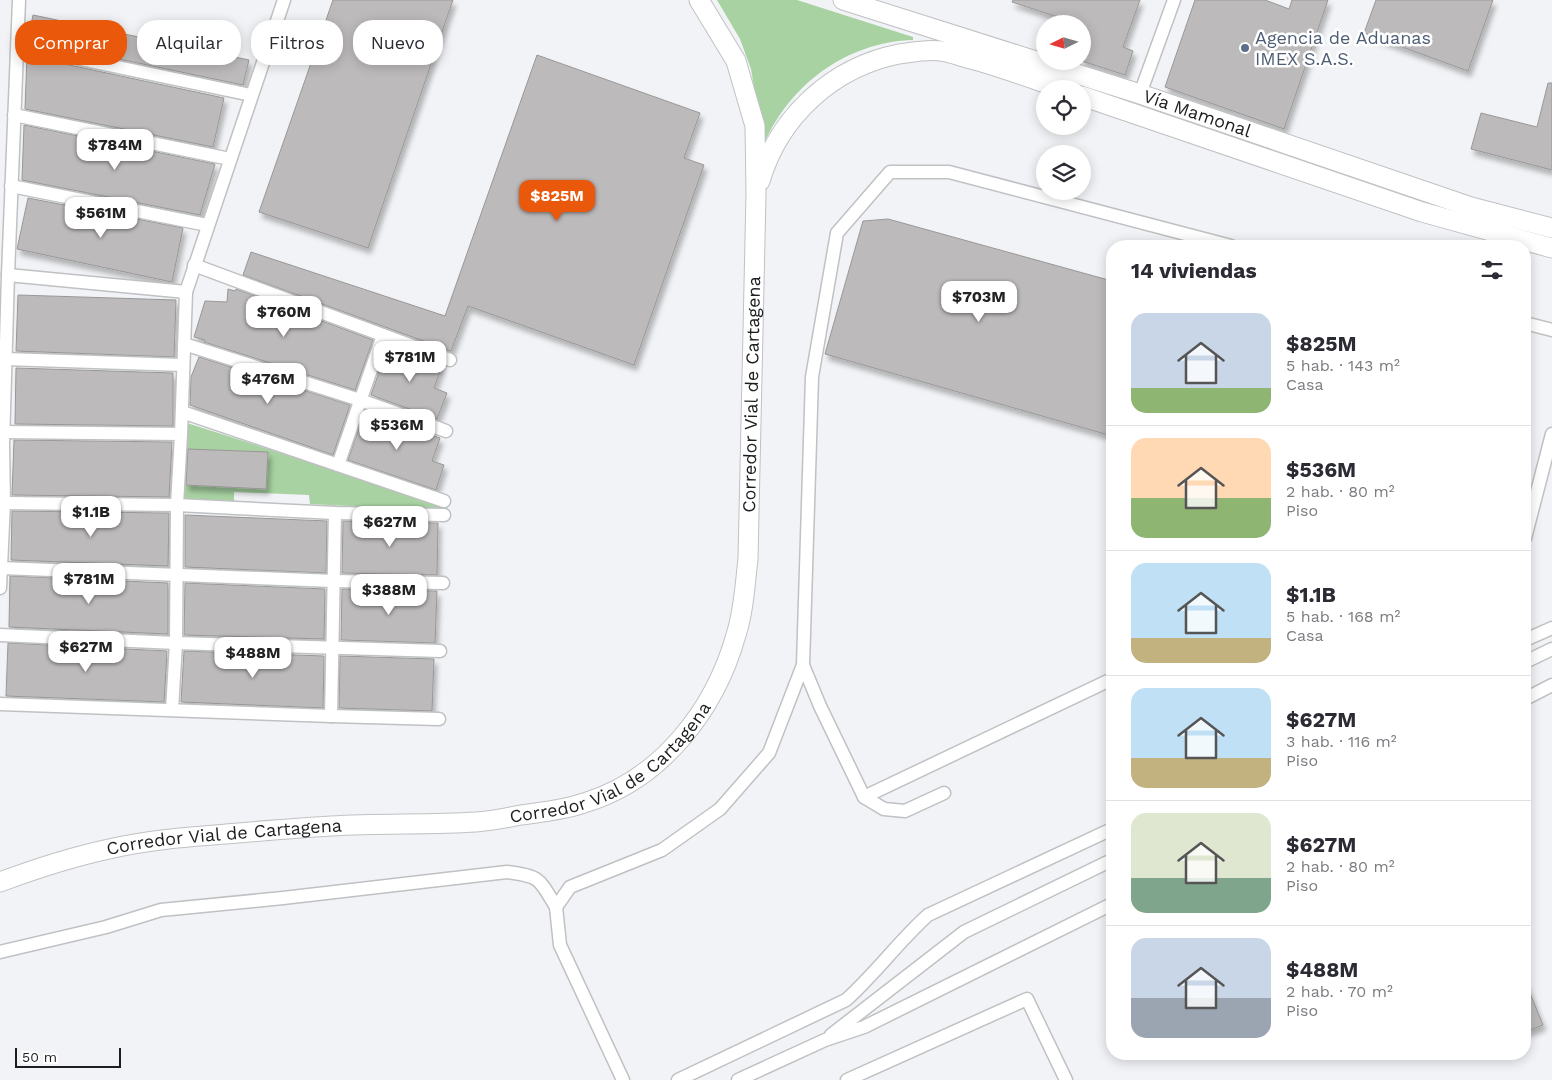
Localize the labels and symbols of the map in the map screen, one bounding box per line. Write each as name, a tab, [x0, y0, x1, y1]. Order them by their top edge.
north arrow	[1036, 15, 1091, 70]
place label: Agencia de Aduanas IMEX S.A.S.	[1255, 27, 1431, 69]
marker: Agencia de Aduanas IMEX S.A.S.	[1239, 42, 1251, 54]
street label: Vía Mamonal	[1141, 85, 1255, 141]
pin: $784M	[80, 128, 150, 171]
pin: $825M	[522, 180, 592, 222]
pin: $561M	[66, 196, 136, 239]
street label: Corredor Vial de Cartagena	[738, 276, 764, 513]
pin: $703M	[944, 280, 1014, 323]
pin: $760M	[249, 296, 319, 338]
pin: $781M	[375, 340, 445, 383]
pin: $476M	[233, 362, 303, 405]
pin: $536M	[362, 408, 432, 451]
pin: $1.1B	[56, 496, 126, 538]
pin: $627M	[355, 506, 425, 548]
pin: $781M	[54, 562, 124, 605]
pin: $388M	[354, 574, 424, 616]
pin: $627M	[51, 630, 121, 673]
pin: $488M	[218, 636, 288, 679]
street label: Corredor Vial de Cartagena	[508, 698, 715, 827]
street label: Corredor Vial de Cartagena	[104, 814, 342, 859]
scale bar	[15, 1045, 121, 1068]

